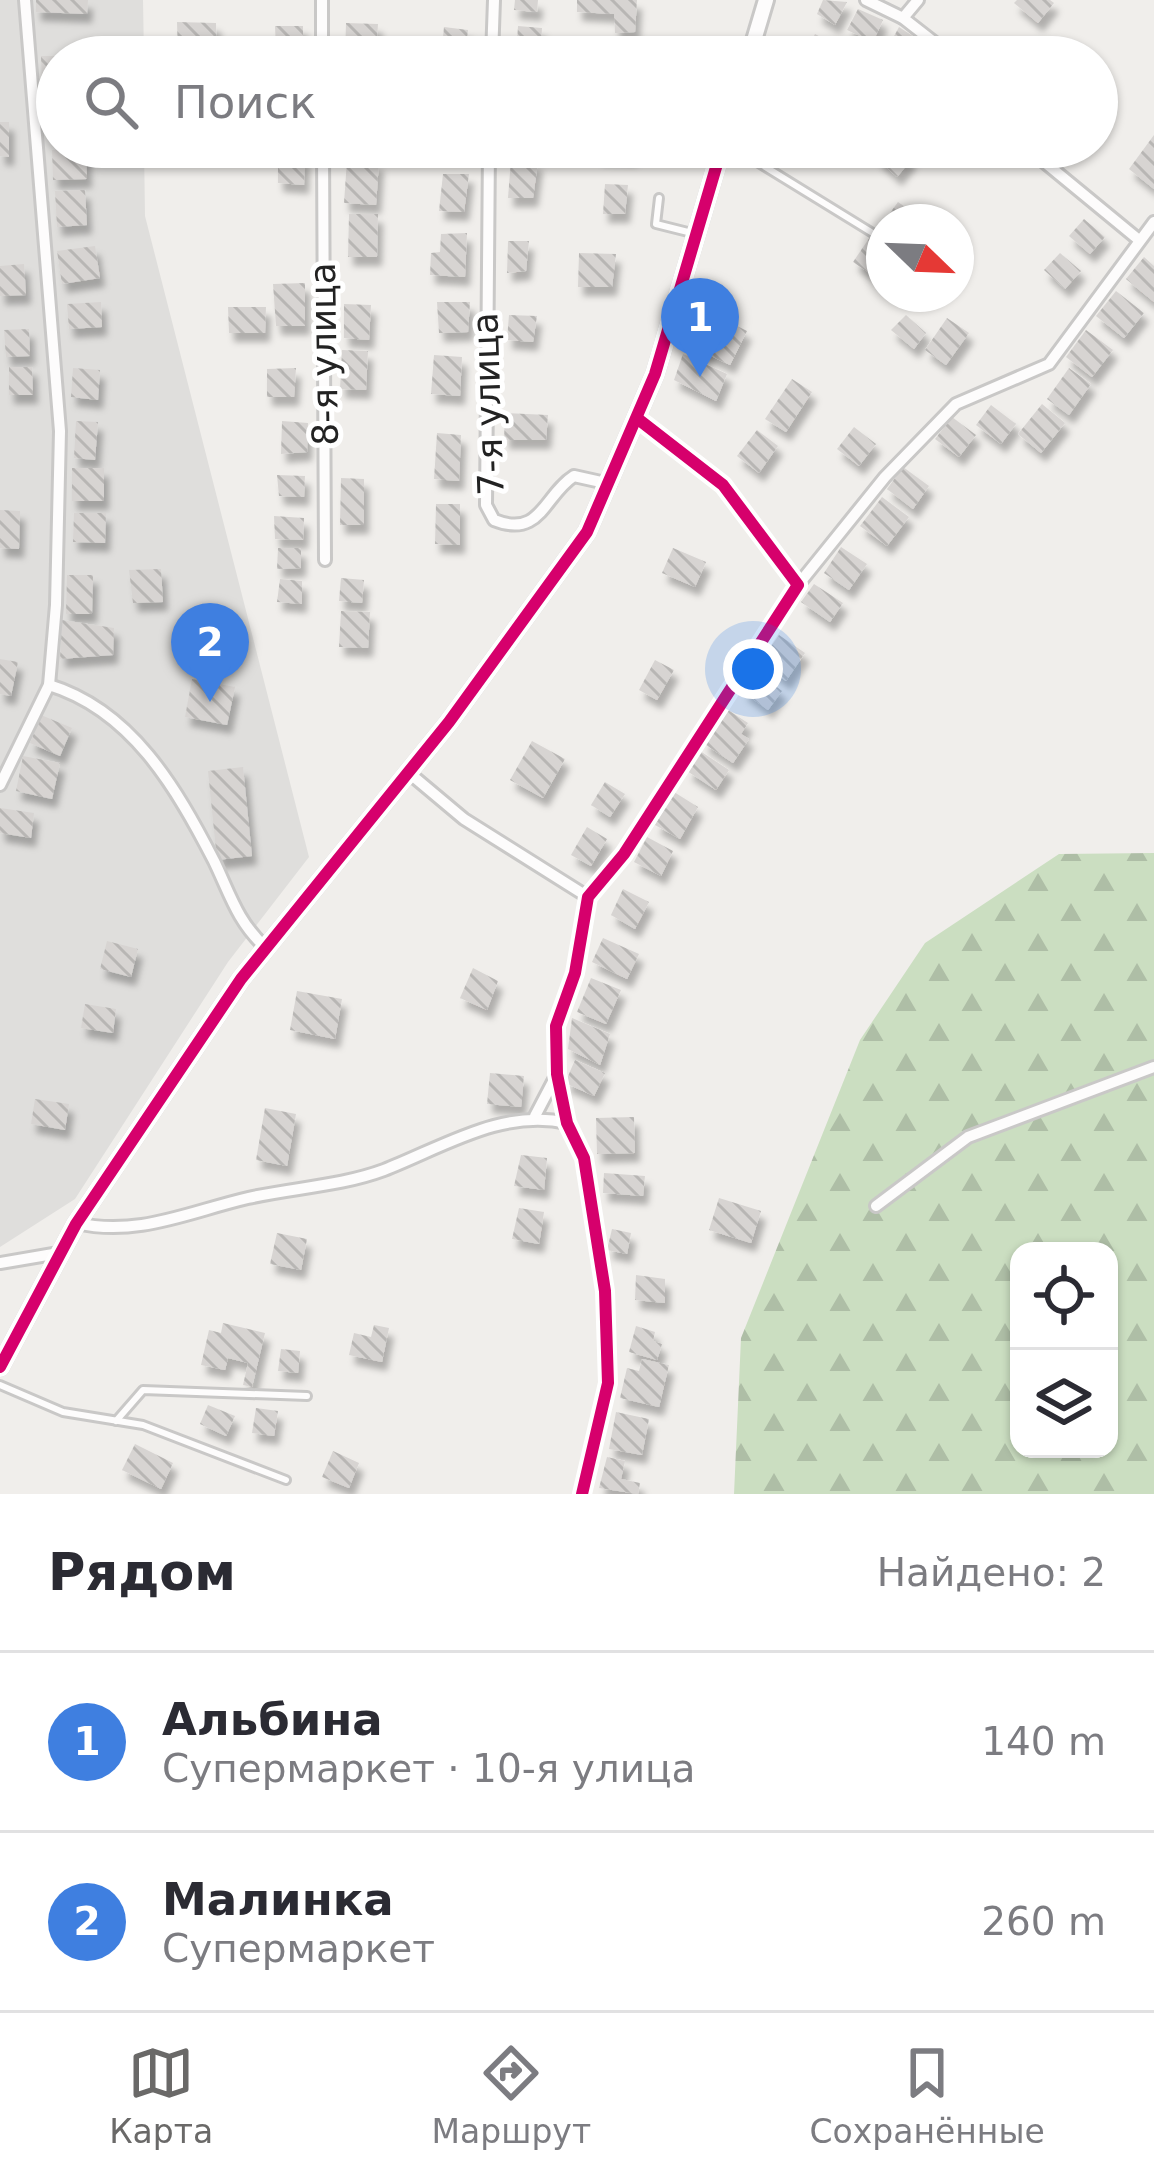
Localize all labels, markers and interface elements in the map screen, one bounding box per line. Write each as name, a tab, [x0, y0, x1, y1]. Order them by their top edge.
search box	[36, 36, 1118, 168]
icon: search	[78, 69, 144, 135]
text: Поиск	[174, 76, 317, 129]
north arrow	[866, 204, 974, 312]
street label: 8-я улица	[302, 262, 346, 446]
pin: 1	[661, 278, 739, 377]
street label: 7-я улица	[464, 312, 512, 496]
pin: 2	[171, 603, 249, 702]
your location	[723, 639, 783, 699]
map controls	[1010, 1242, 1118, 1458]
button: locate	[1010, 1242, 1118, 1350]
button: layers	[1010, 1350, 1118, 1458]
text: Рядом	[48, 1543, 236, 1602]
text: Найдено: 2	[877, 1550, 1106, 1595]
text: Альбина	[162, 1693, 383, 1746]
text: 1	[73, 1719, 101, 1764]
text: 140 m	[981, 1719, 1106, 1764]
text: Супермаркет · 10-я улица	[162, 1746, 695, 1791]
text: Малинка	[162, 1873, 394, 1926]
text: 2	[73, 1899, 101, 1944]
text: 260 m	[981, 1899, 1106, 1944]
text: Супермаркет	[162, 1926, 435, 1971]
tab: Карта	[109, 2040, 213, 2151]
tab: Маршрут	[432, 2040, 591, 2151]
tab: Сохранённые	[809, 2040, 1045, 2151]

